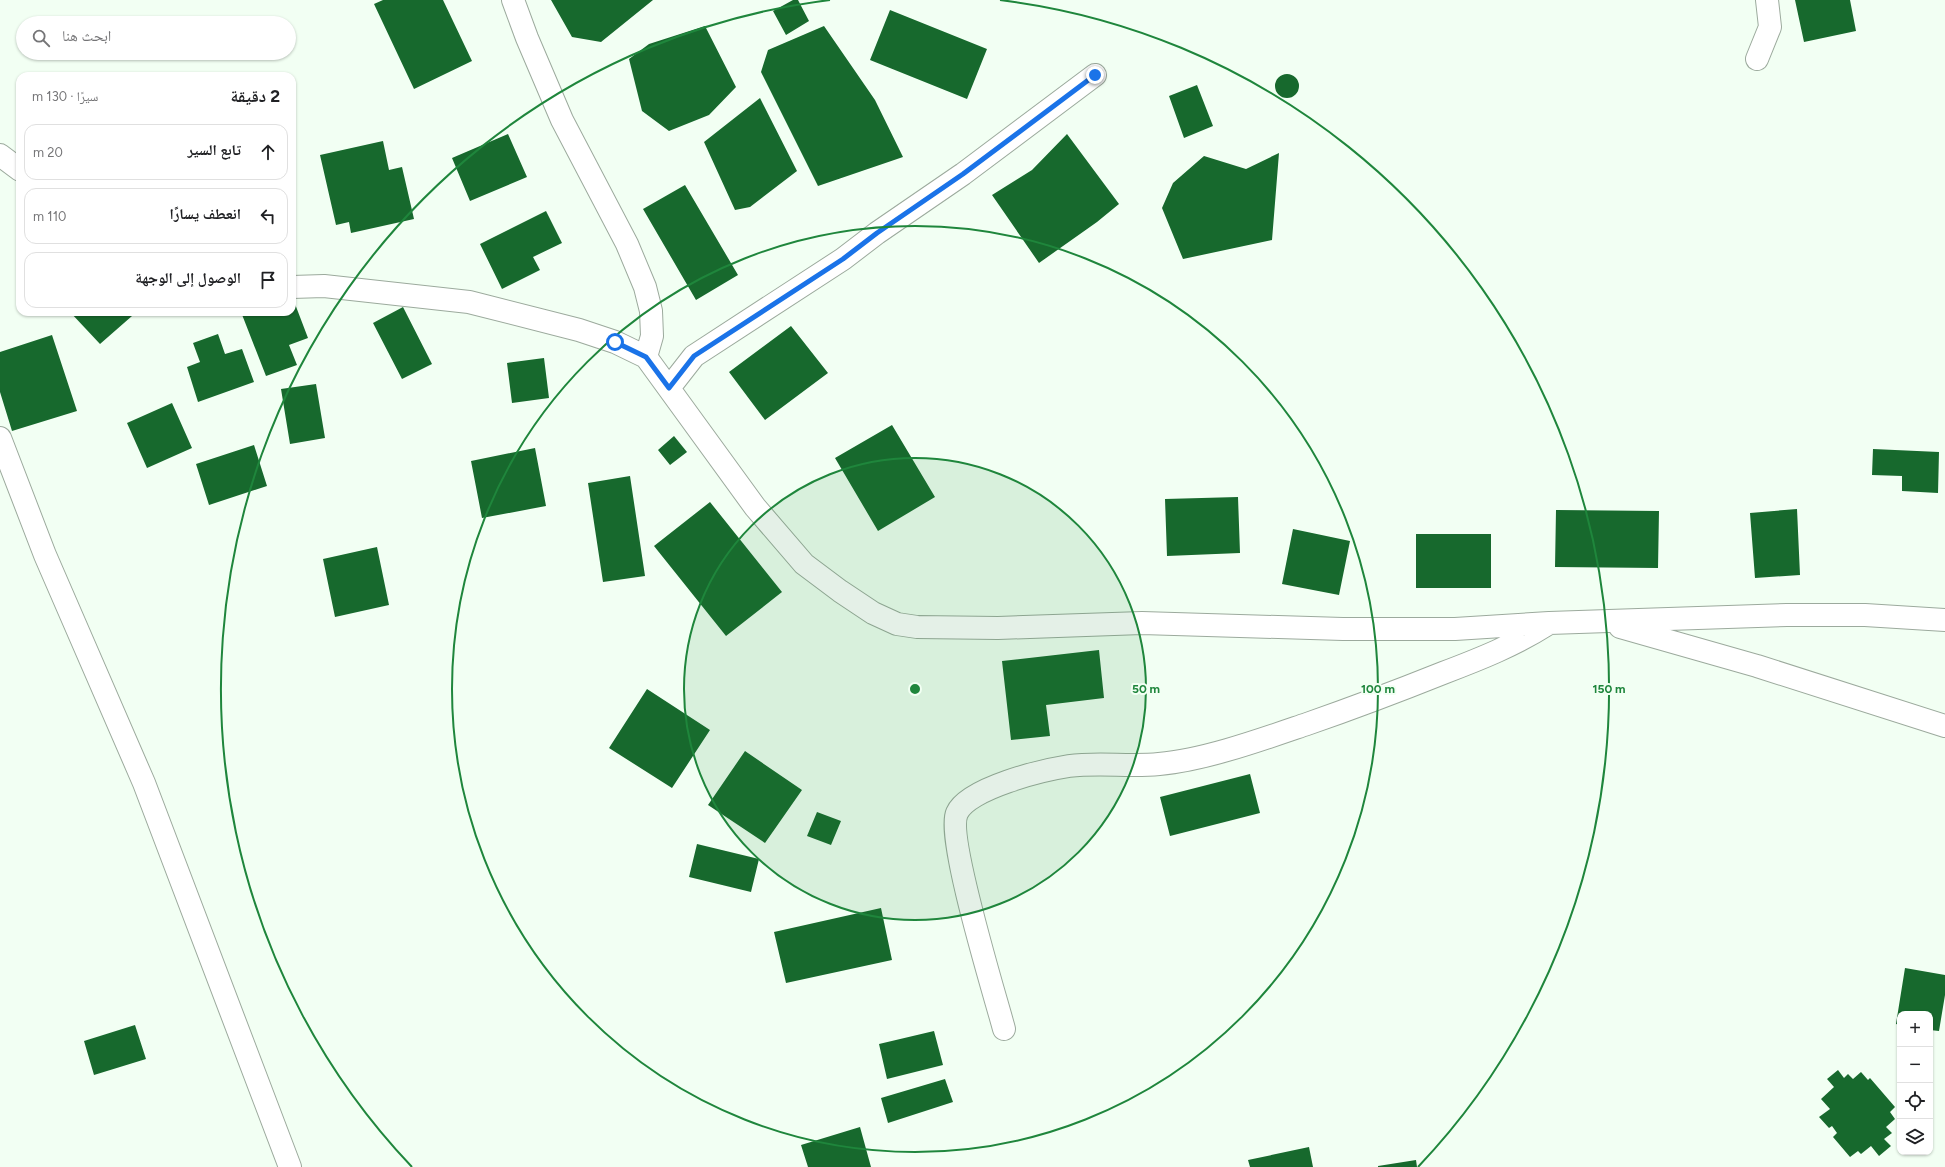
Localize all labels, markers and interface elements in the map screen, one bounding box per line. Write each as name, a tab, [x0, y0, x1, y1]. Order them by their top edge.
search box	[16, 16, 296, 60]
icon: search	[30, 27, 52, 49]
text: ابحث هنا	[62, 27, 111, 45]
route end	[1086, 66, 1104, 84]
text: 2 دقيقة	[230, 86, 280, 106]
text: سيرًا · 130 m	[32, 89, 98, 104]
text: تابع السير	[187, 141, 241, 159]
icon: ahead	[257, 141, 279, 163]
text: 20 m	[33, 145, 63, 160]
text: انعطف يسارًا	[169, 205, 241, 223]
icon: left	[257, 205, 279, 227]
text: 110 m	[33, 209, 66, 224]
text: الوصول إلى الوجهة	[135, 269, 241, 287]
icon: arrive	[257, 269, 279, 291]
route start	[606, 333, 624, 351]
centre of rings	[908, 682, 922, 696]
text: 50 m	[1132, 682, 1160, 696]
text: 100 m	[1361, 682, 1395, 696]
text: 150 m	[1592, 682, 1626, 696]
map controls	[1897, 1011, 1933, 1155]
button: +	[1897, 1011, 1933, 1047]
button: −	[1897, 1047, 1933, 1083]
button: locate	[1897, 1083, 1933, 1119]
button: layers	[1897, 1119, 1933, 1155]

